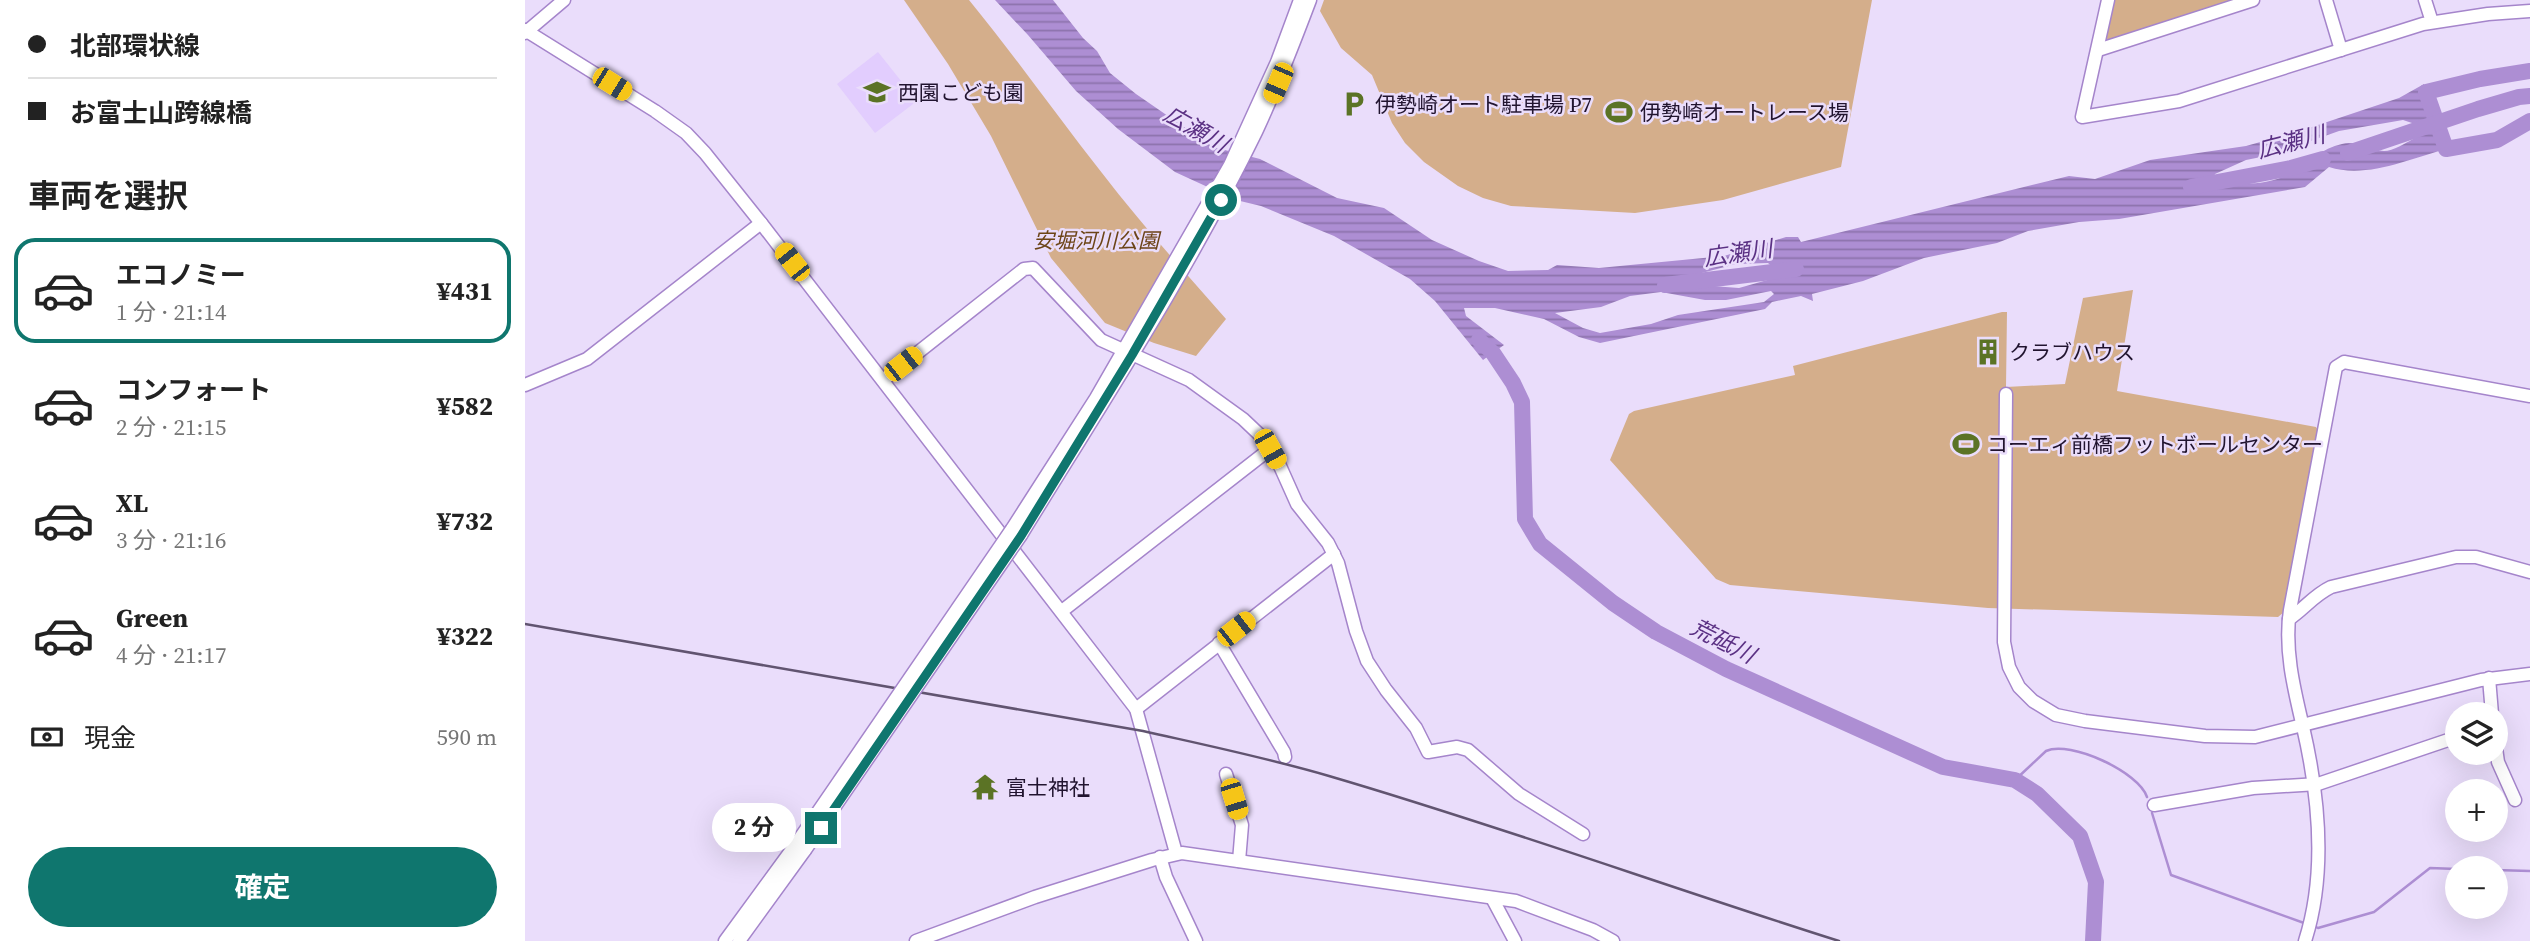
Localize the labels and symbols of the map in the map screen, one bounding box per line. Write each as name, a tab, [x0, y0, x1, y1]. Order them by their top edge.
car	[1261, 60, 1296, 106]
car	[589, 64, 636, 104]
school or university icon: 西園こども園	[862, 77, 892, 107]
place label: 西園こども園	[898, 78, 1024, 107]
parking icon: 伊勢崎オート駐車場 P7	[1339, 89, 1369, 119]
place label: 伊勢崎オート駐車場 P7	[1375, 90, 1592, 119]
sports icon: 伊勢崎オートレース場	[1604, 97, 1634, 127]
water label: 広瀬川	[1158, 98, 1236, 162]
place label: 伊勢崎オートレース場	[1640, 98, 1849, 127]
water label: 広瀬川	[2254, 117, 2331, 166]
route start	[1205, 184, 1237, 216]
park label: 安堀河川公園	[1033, 226, 1162, 255]
water label: 広瀬川	[1702, 232, 1777, 274]
car	[771, 239, 814, 285]
building icon: クラブハウス	[1973, 337, 2003, 367]
place label: クラブハウス	[2009, 338, 2135, 367]
car	[880, 343, 927, 385]
car	[1251, 426, 1290, 472]
sports icon: コーエィ前橋フットボールセンター	[1951, 429, 1981, 459]
place label: コーエィ前橋フットボールセンター	[1987, 430, 2323, 459]
car	[1213, 608, 1260, 650]
water label: 荒砥川	[1685, 611, 1764, 672]
temple icon: 富士神社	[970, 772, 1000, 802]
place label: 富士神社	[1006, 773, 1090, 802]
car	[1218, 776, 1251, 822]
callout: 2 分	[713, 804, 797, 852]
route end	[805, 812, 837, 844]

